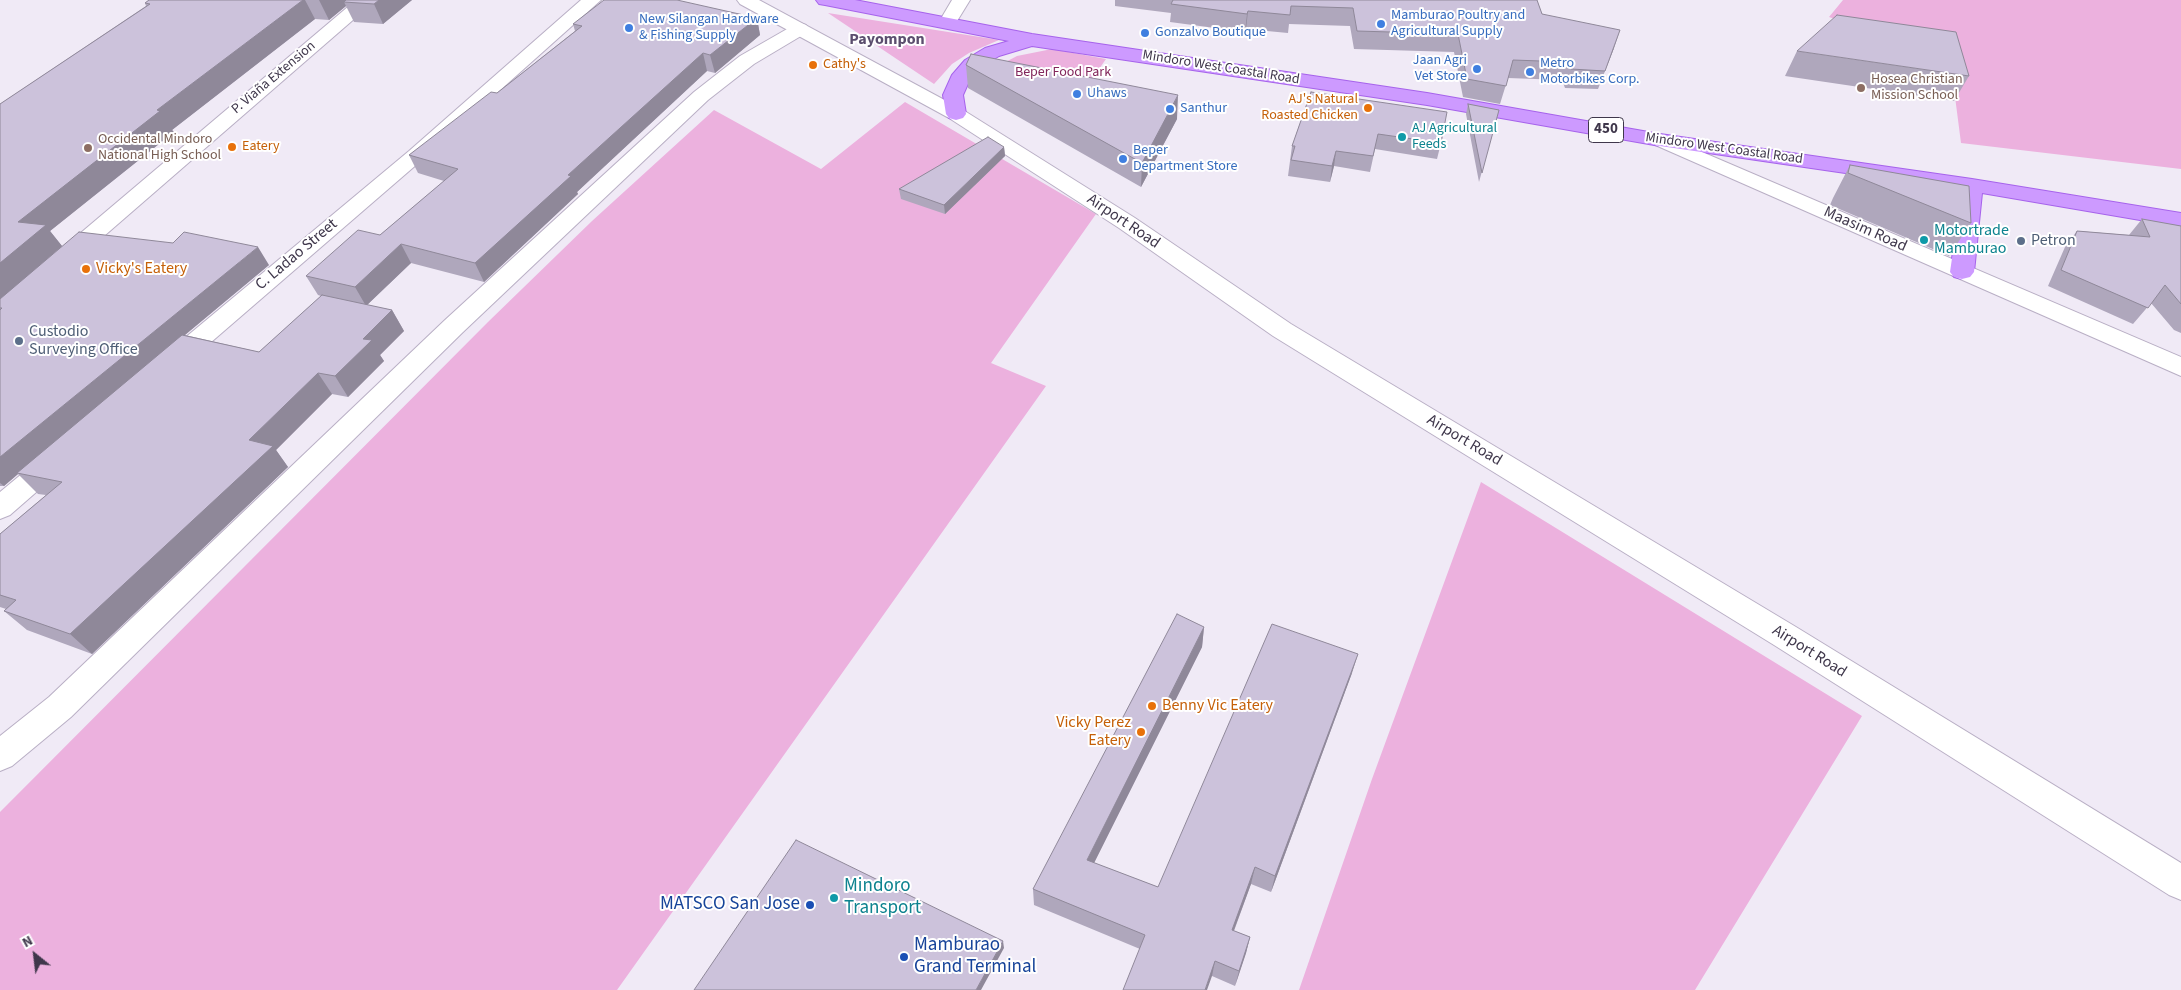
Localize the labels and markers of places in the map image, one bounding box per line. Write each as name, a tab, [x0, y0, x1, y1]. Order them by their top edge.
place label: Mamburao Poultry and Agricultural Supply	[1391, 8, 1525, 40]
place label: New Silangan Hardware & Fishing Supply	[639, 12, 779, 44]
marker: Mamburao Poultry and Agricultural Supply	[1375, 18, 1387, 30]
marker: New Silangan Hardware & Fishing Supply	[623, 22, 635, 34]
place label: Gonzalvo Boutique	[1155, 25, 1266, 41]
marker: Gonzalvo Boutique	[1139, 27, 1151, 39]
place label: Jaan Agri Vet Store	[1413, 53, 1467, 85]
place label: Metro Motorbikes Corp.	[1540, 56, 1640, 88]
place label: Cathy's	[823, 57, 866, 73]
marker: Cathy's	[807, 59, 819, 71]
marker: Jaan Agri Vet Store	[1471, 63, 1483, 75]
marker: Metro Motorbikes Corp.	[1524, 66, 1536, 78]
place label: Hosea Christian Mission School	[1871, 72, 1963, 104]
marker: Hosea Christian Mission School	[1855, 82, 1867, 94]
place label: Uhaws	[1087, 86, 1127, 102]
marker: Uhaws	[1071, 88, 1083, 100]
place label: AJ's Natural Roasted Chicken	[1261, 92, 1358, 124]
place label: Santhur	[1180, 101, 1227, 117]
marker: AJ's Natural Roasted Chicken	[1362, 102, 1374, 114]
marker: Santhur	[1164, 103, 1176, 115]
place label: AJ Agricultural Feeds	[1412, 121, 1497, 154]
marker: AJ Agricultural Feeds	[1396, 131, 1408, 143]
place label: Occidental Mindoro National High School	[98, 132, 221, 164]
place label: Eatery	[242, 139, 279, 155]
marker: Eatery	[226, 141, 238, 153]
marker: Occidental Mindoro National High School	[82, 142, 94, 154]
place label: Beper Department Store	[1133, 143, 1237, 176]
marker: Beper Department Store	[1117, 153, 1129, 165]
place label: Motortrade Mamburao	[1934, 221, 2009, 259]
place label: Petron	[2031, 231, 2076, 251]
marker: Motortrade Mamburao	[1918, 234, 1930, 246]
marker: Petron	[2015, 235, 2027, 247]
place label: Vicky's Eatery	[96, 259, 187, 279]
marker: Vicky's Eatery	[80, 263, 92, 275]
place label: Custodio Surveying Office	[29, 322, 138, 360]
marker: Custodio Surveying Office	[13, 335, 25, 347]
place label: Benny Vic Eatery	[1162, 696, 1273, 716]
marker: Benny Vic Eatery	[1146, 700, 1158, 712]
place label: Vicky Perez Eatery	[1056, 713, 1131, 751]
marker: Vicky Perez Eatery	[1135, 726, 1147, 738]
place label: Mindoro Transport	[844, 876, 921, 920]
marker: Mindoro Transport	[828, 892, 840, 904]
place label: MATSCO San Jose	[660, 894, 800, 916]
marker: MATSCO San Jose	[804, 899, 816, 911]
place label: Mamburao Grand Terminal	[914, 935, 1036, 979]
marker: Mamburao Grand Terminal	[898, 951, 910, 963]

